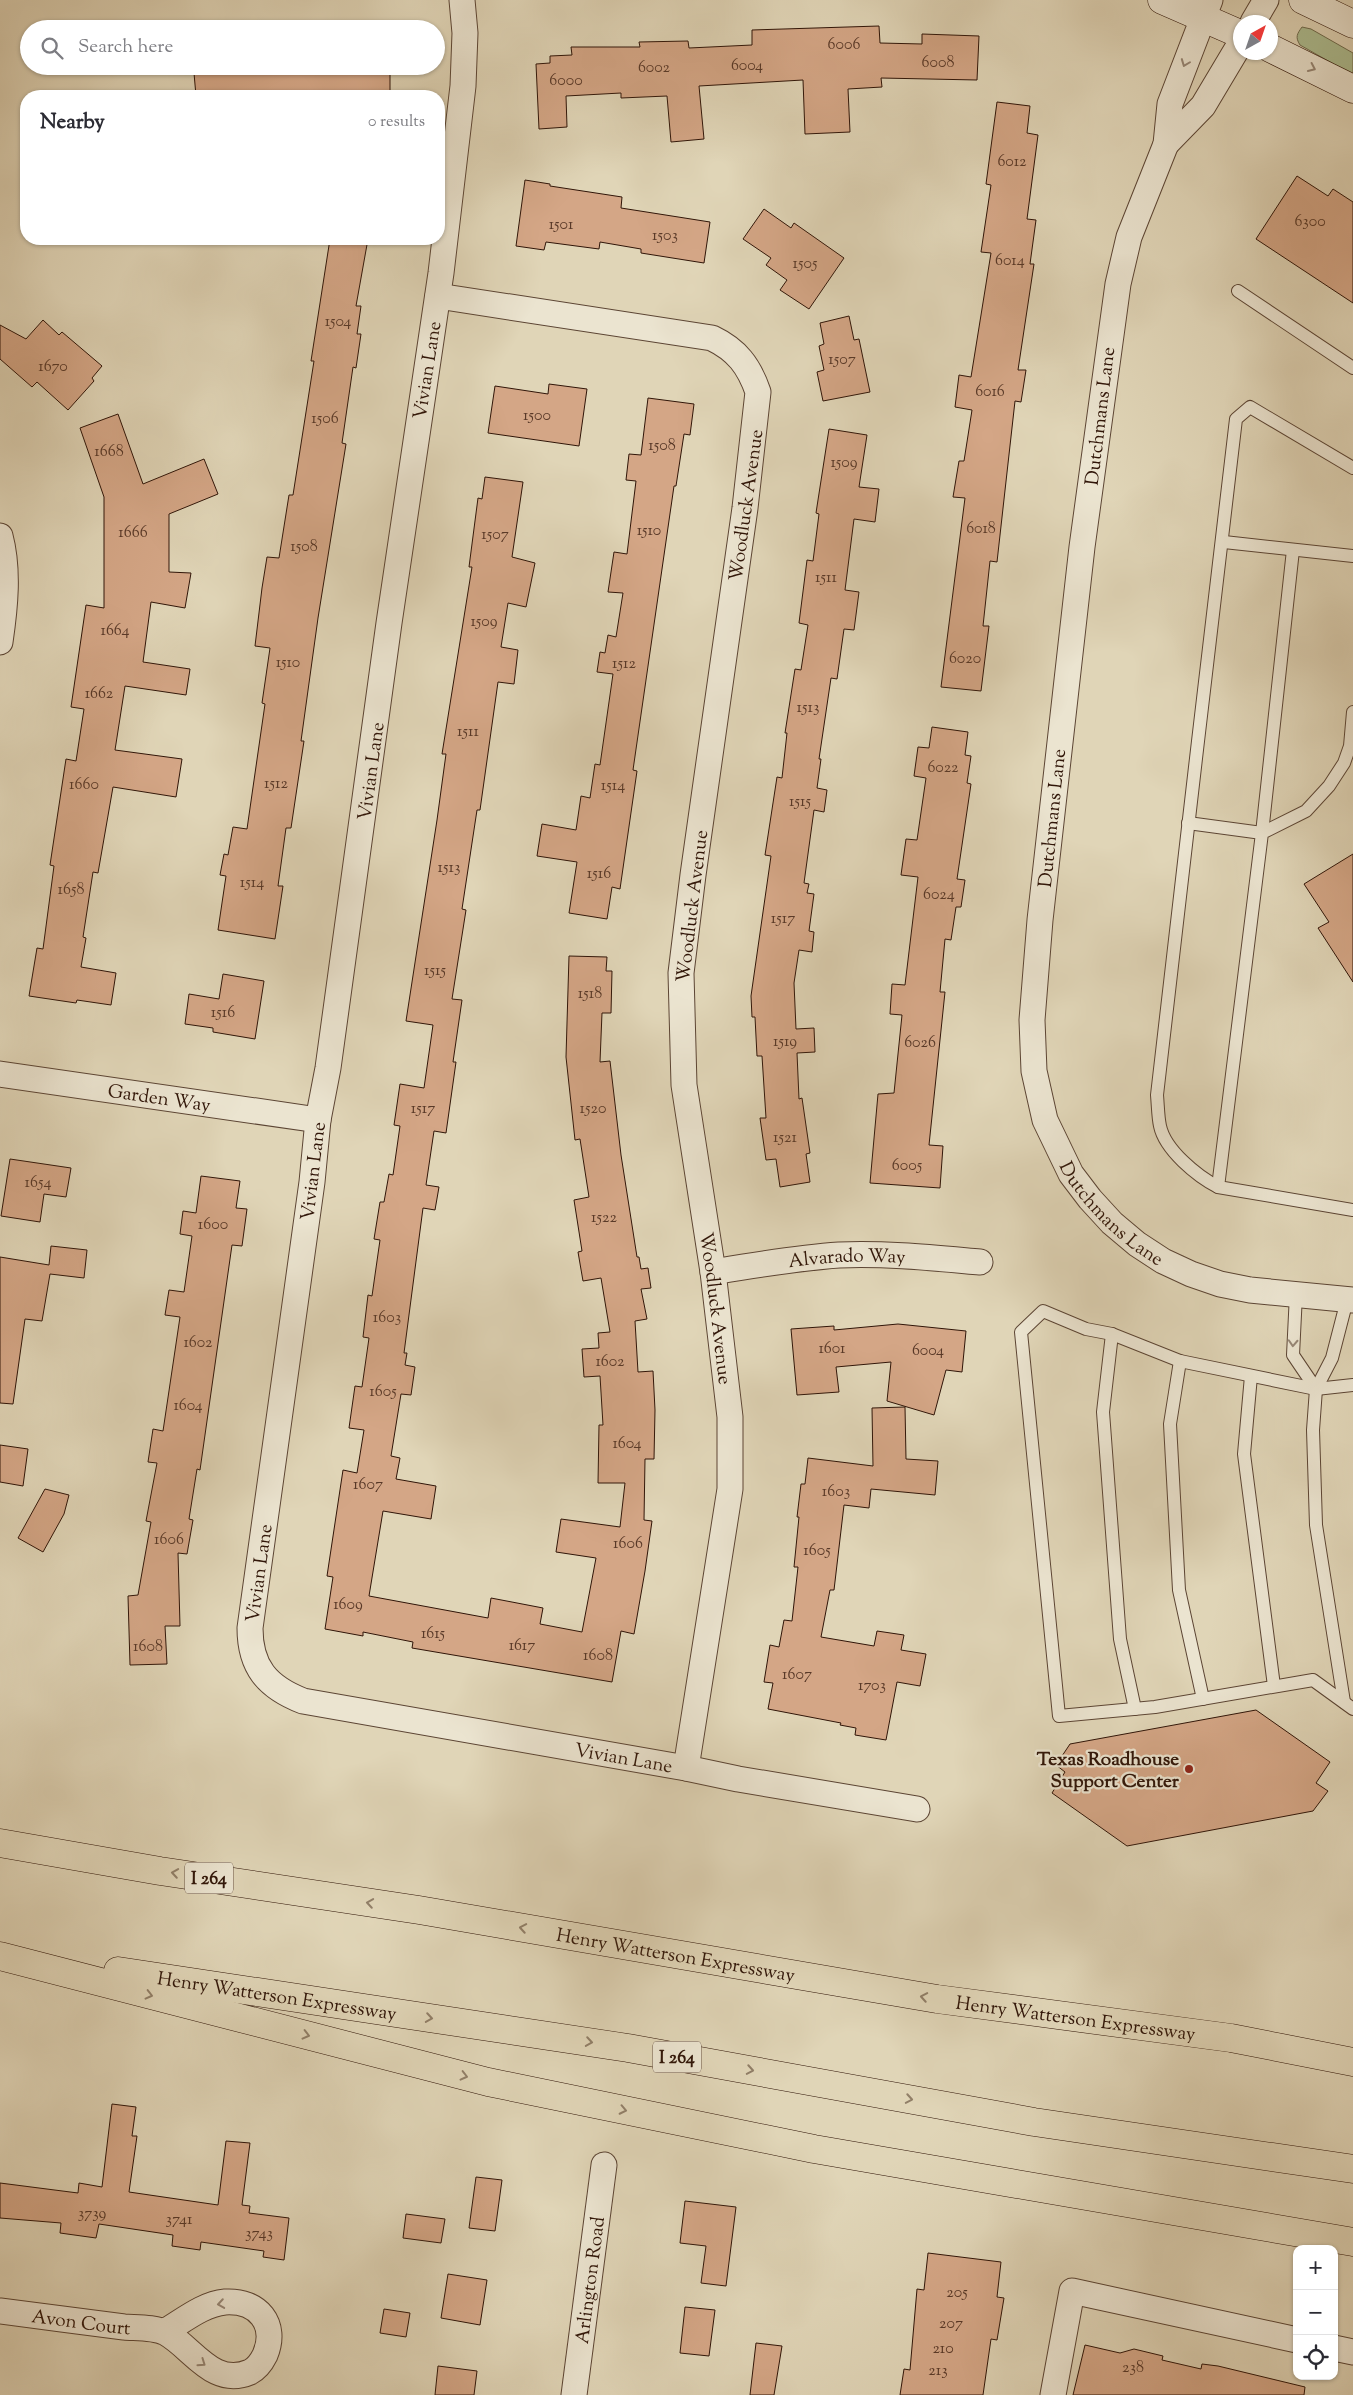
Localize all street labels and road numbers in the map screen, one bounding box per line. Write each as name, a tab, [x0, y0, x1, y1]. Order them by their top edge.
street label: Vivian Lane	[407, 319, 450, 421]
street label: Dutchmans Lane	[1080, 345, 1123, 487]
street label: Woodluck Avenue	[723, 427, 772, 583]
street label: Vivian Lane	[352, 720, 393, 822]
street label: Dutchmans Lane	[1033, 747, 1074, 889]
street label: Woodluck Avenue	[671, 828, 716, 984]
street label: Garden Way	[106, 1079, 213, 1120]
street label: Vivian Lane	[295, 1120, 334, 1222]
street label: Dutchmans Lane	[1051, 1157, 1168, 1274]
street label: Woodluck Avenue	[691, 1230, 737, 1386]
street label: Alvarado Way	[787, 1244, 907, 1276]
street label: Vivian Lane	[240, 1522, 281, 1624]
street label: Vivian Lane	[572, 1738, 675, 1781]
road number: I 264	[185, 1862, 233, 1894]
street label: Henry Watterson Expressway	[554, 1923, 797, 1990]
street label: Henry Watterson Expressway	[155, 1966, 399, 2029]
street label: Henry Watterson Expressway	[954, 1991, 1198, 2049]
road number: I 264	[653, 2041, 701, 2072]
street label: Arlington Road	[570, 2215, 613, 2346]
street label: Avon Court	[30, 2304, 132, 2343]

